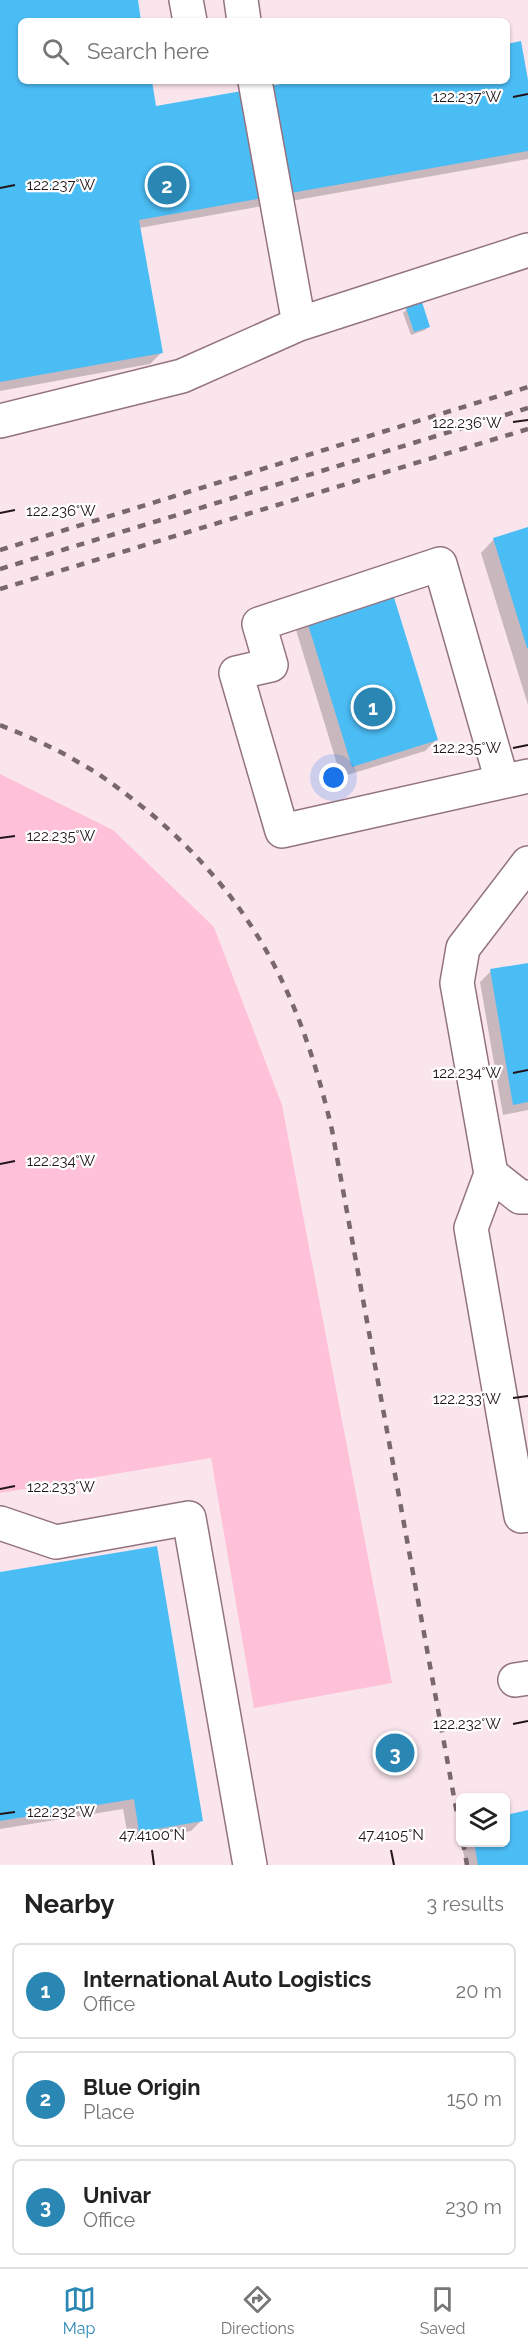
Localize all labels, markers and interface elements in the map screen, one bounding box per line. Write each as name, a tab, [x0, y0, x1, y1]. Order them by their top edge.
search box	[18, 18, 510, 84]
icon: search	[39, 35, 72, 68]
text: Search here	[87, 38, 209, 64]
text: 122.237°W	[433, 88, 501, 106]
pin: 2	[148, 162, 186, 207]
text: 122.237°W	[27, 176, 95, 194]
text: 122.236°W	[432, 414, 502, 432]
text: 122.236°W	[26, 502, 96, 520]
pin: 1	[354, 684, 392, 730]
text: 122.235°W	[433, 739, 502, 757]
your location	[319, 763, 348, 792]
text: 122.235°W	[27, 827, 96, 845]
text: 122.234°W	[433, 1064, 502, 1082]
text: 122.234°W	[27, 1152, 96, 1170]
text: 122.233°W	[433, 1390, 501, 1408]
text: 122.233°W	[27, 1478, 95, 1496]
text: 122.232°W	[433, 1715, 501, 1733]
pin: 3	[376, 1730, 414, 1776]
map controls	[456, 1793, 510, 1847]
button: layers	[456, 1793, 510, 1847]
text: 122.232°W	[27, 1803, 95, 1821]
text: 47.4100°N	[119, 1826, 185, 1844]
text: 47.4105°N	[358, 1826, 424, 1844]
text: Nearby	[24, 1889, 114, 1919]
text: 3 results	[426, 1892, 504, 1916]
text: International Auto Logistics	[83, 1966, 371, 1992]
text: 1	[41, 1979, 50, 2003]
text: 20 m	[456, 1979, 502, 2003]
text: Office	[83, 1992, 135, 2016]
text: Blue Origin	[83, 2074, 200, 2100]
text: 2	[40, 2087, 51, 2111]
text: 150 m	[447, 2087, 502, 2111]
text: Place	[83, 2100, 134, 2124]
text: Univar	[83, 2182, 151, 2208]
text: 3	[40, 2195, 51, 2219]
text: 230 m	[445, 2195, 502, 2219]
text: Office	[83, 2208, 135, 2232]
tab: Map	[63, 2283, 96, 2338]
tab: Directions	[221, 2283, 295, 2338]
tab: Saved	[420, 2283, 465, 2338]

